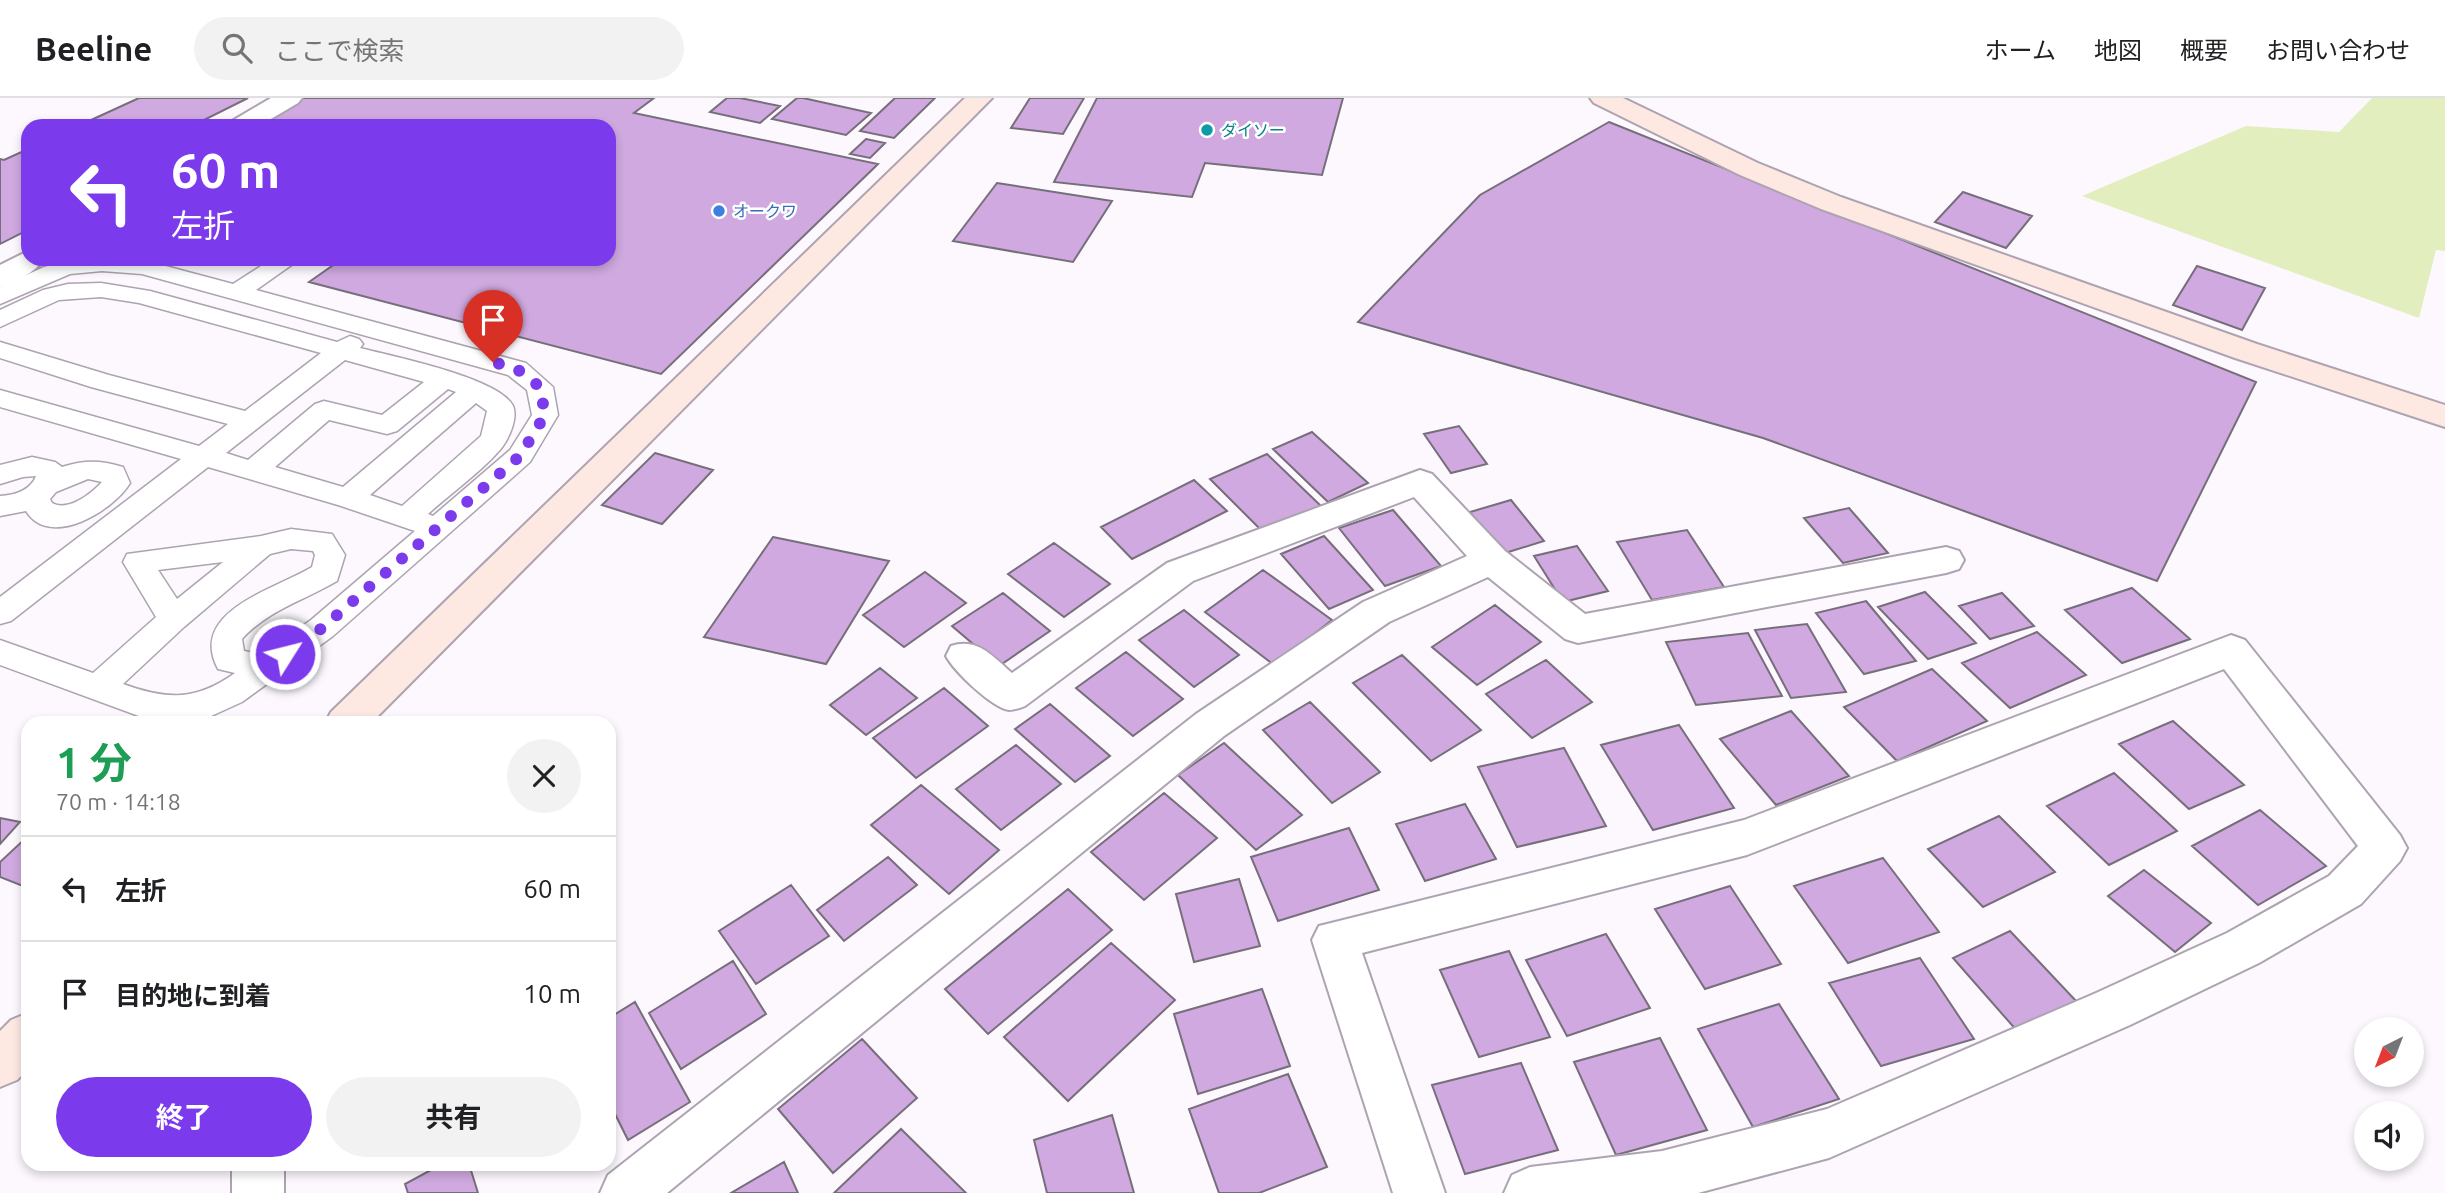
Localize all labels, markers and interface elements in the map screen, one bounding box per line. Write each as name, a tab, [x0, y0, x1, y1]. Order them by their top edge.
search box	[194, 17, 684, 80]
icon: search	[218, 29, 256, 67]
text: Beeline	[35, 30, 152, 67]
text: ここで検索	[274, 36, 404, 65]
text: ホーム	[1985, 37, 2056, 64]
text: 地図	[2094, 37, 2142, 64]
text: 概要	[2180, 37, 2228, 64]
text: お問い合わせ	[2266, 37, 2410, 64]
place label: ダイソー	[1221, 121, 1285, 139]
marker: ダイソー	[1199, 122, 1215, 138]
text: 60 m	[171, 142, 280, 197]
icon: left	[56, 147, 147, 238]
place label: オークワ	[733, 202, 797, 220]
marker: オークワ	[711, 203, 727, 219]
text: 左折	[171, 207, 235, 243]
pin	[463, 290, 523, 362]
icon: arrive	[474, 301, 512, 339]
position arrow	[248, 617, 322, 691]
text: 1 分	[56, 739, 132, 786]
button: close	[507, 739, 581, 813]
text: 70 m · 14:18	[56, 789, 181, 814]
icon: left	[56, 870, 94, 908]
text: 60 m	[523, 874, 581, 903]
text: 左折	[115, 876, 167, 905]
icon: arrive	[56, 975, 94, 1013]
text: 10 m	[523, 979, 581, 1008]
text: 目的地に到着	[115, 981, 271, 1010]
north arrow	[2354, 1017, 2424, 1087]
map controls	[2354, 1017, 2424, 1171]
button: 終了	[56, 1077, 312, 1157]
button: 共有	[326, 1077, 581, 1157]
button: sound	[2354, 1101, 2424, 1171]

